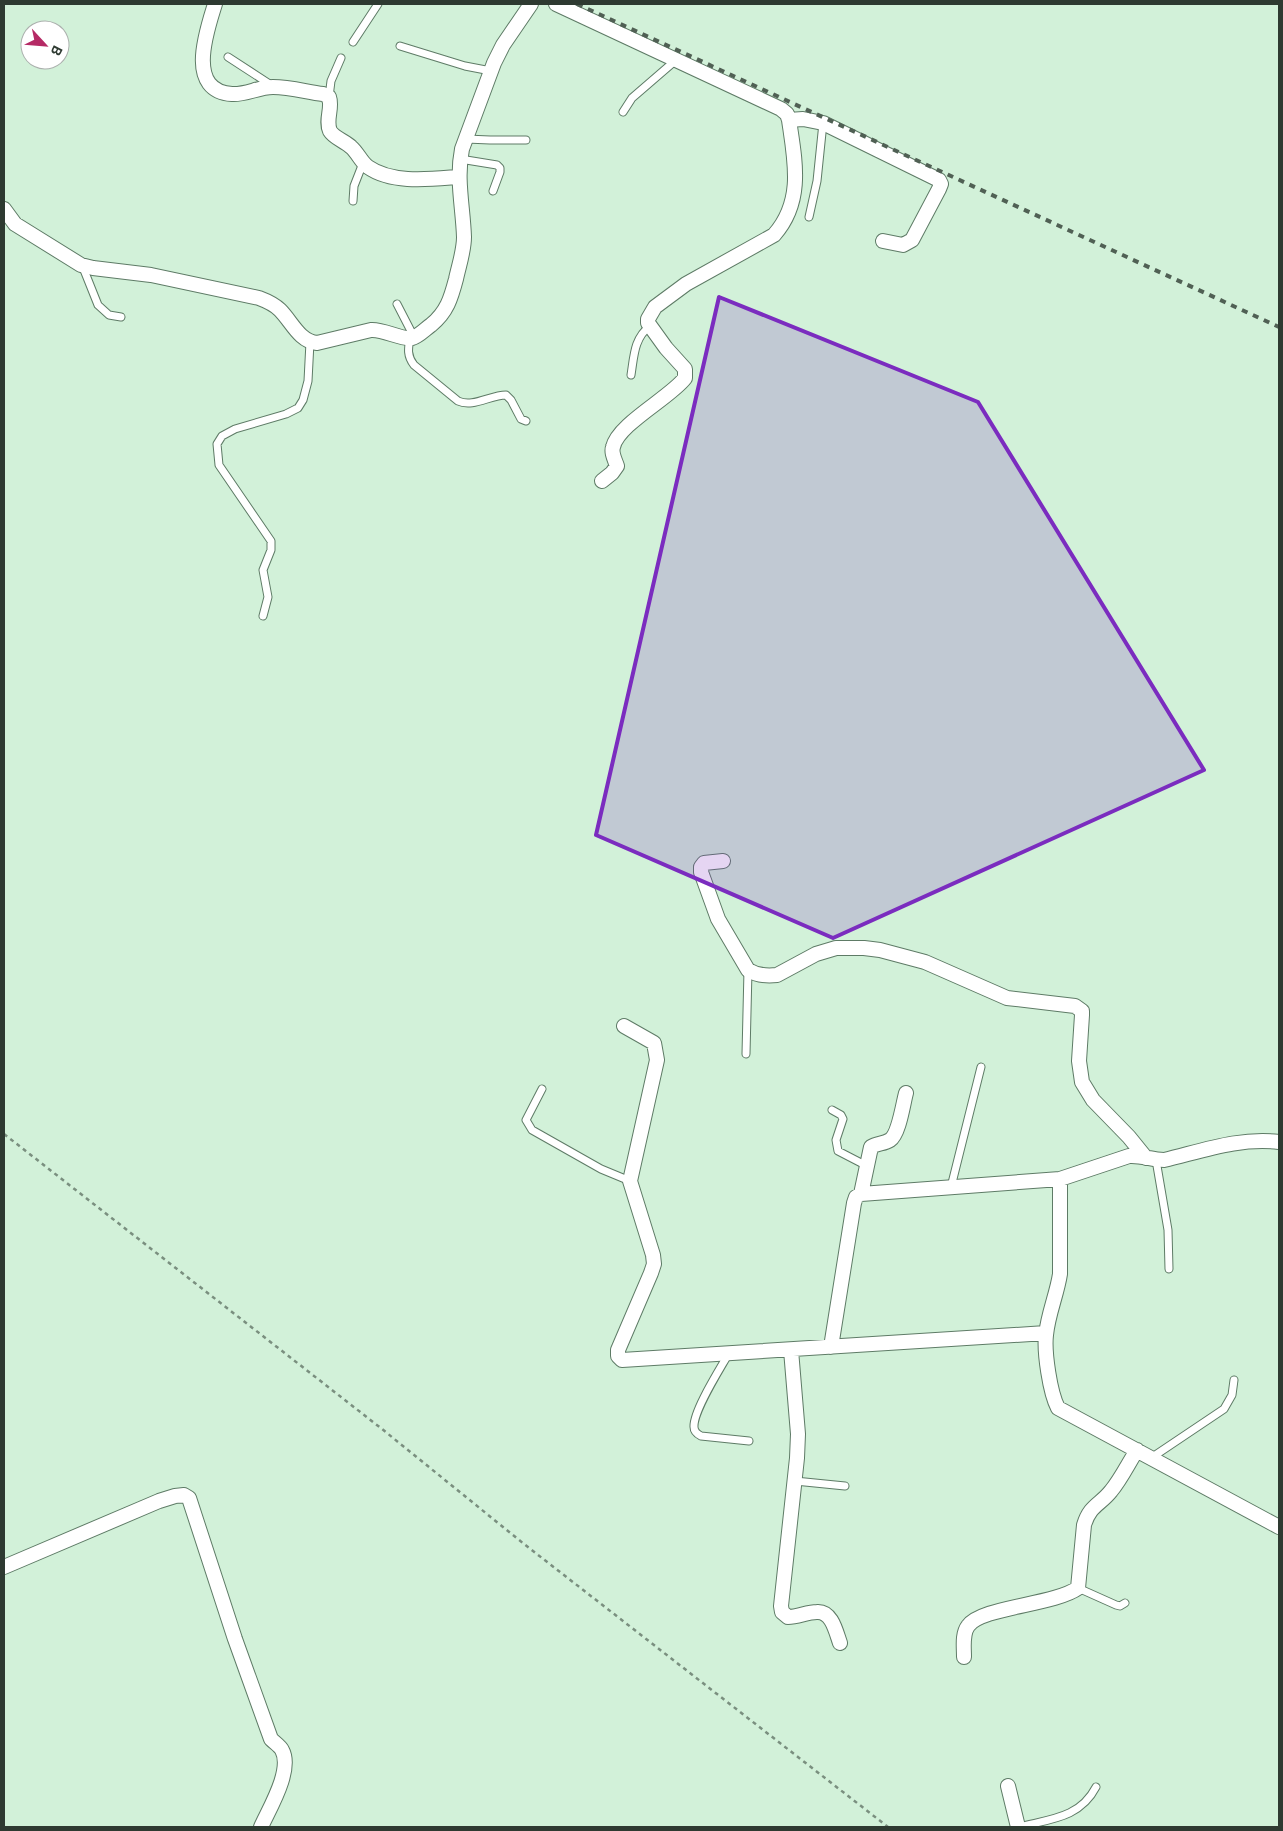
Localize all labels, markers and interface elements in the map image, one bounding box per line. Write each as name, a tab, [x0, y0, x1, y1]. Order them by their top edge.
north arrow	[20, 20, 70, 70]
text: B	[47, 43, 67, 59]

